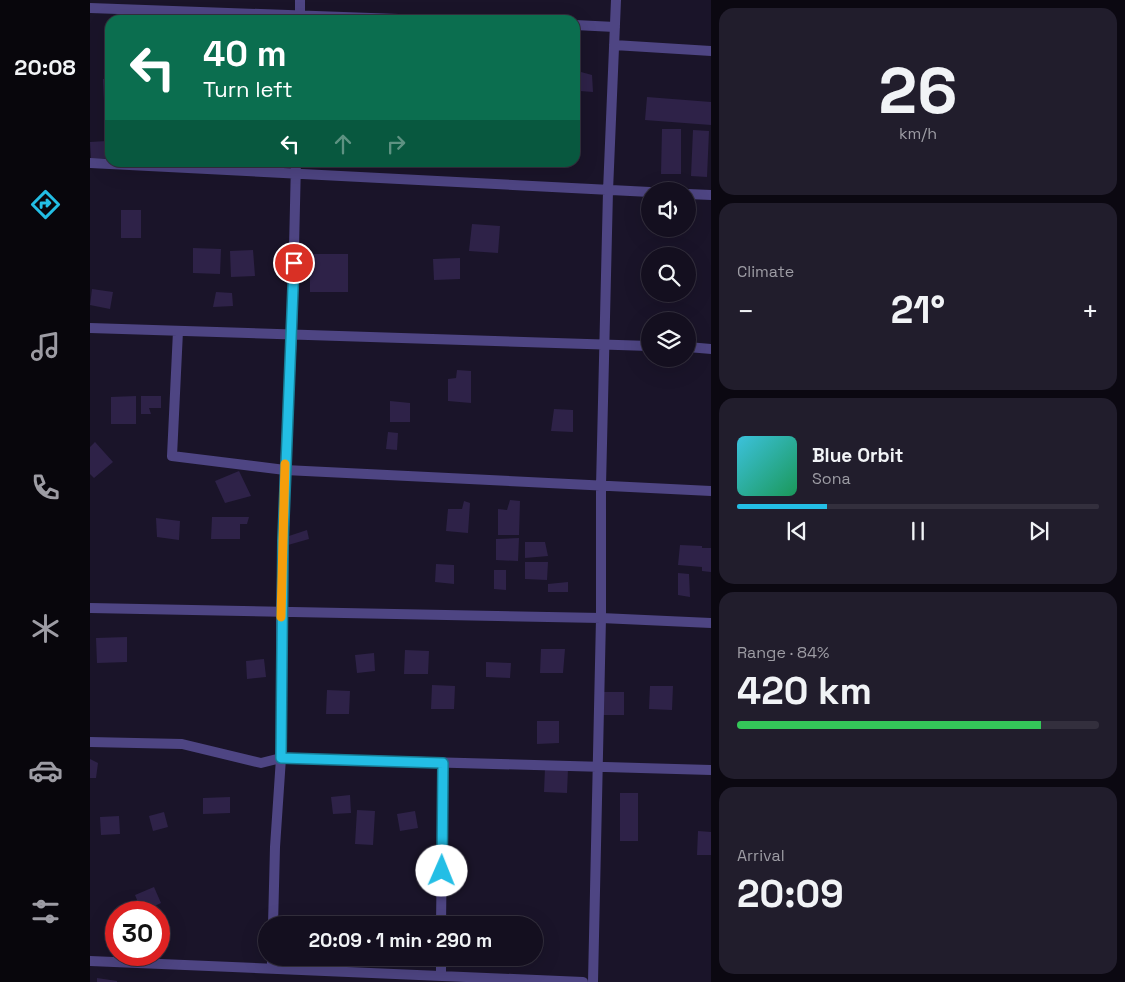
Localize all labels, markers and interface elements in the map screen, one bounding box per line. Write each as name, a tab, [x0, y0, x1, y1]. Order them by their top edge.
text: 40 m	[203, 32, 287, 76]
icon: left	[120, 35, 185, 100]
text: 26	[879, 49, 957, 132]
text: 20:08	[14, 53, 76, 81]
text: Turn left	[203, 75, 293, 103]
text: km/h	[899, 123, 937, 144]
icon: left	[276, 130, 304, 158]
icon: ahead	[329, 130, 357, 158]
icon: right	[382, 130, 410, 158]
map controls	[641, 182, 696, 367]
button: sound	[641, 182, 696, 237]
icon: directions	[28, 187, 63, 222]
pin	[273, 242, 315, 284]
button: search	[641, 247, 696, 302]
icon: arrive	[280, 249, 308, 277]
text: Climate	[737, 261, 794, 282]
text: 21°	[891, 286, 945, 334]
text: −	[737, 293, 754, 329]
text: +	[1082, 293, 1099, 329]
button: layers	[641, 312, 696, 367]
icon: music	[28, 329, 63, 364]
text: Blue Orbit	[812, 443, 903, 468]
text: Sona	[812, 468, 851, 489]
icon: phone	[28, 470, 63, 505]
icon: previous	[783, 517, 811, 545]
icon: pause	[904, 517, 932, 545]
icon: next	[1025, 517, 1053, 545]
icon: climate	[28, 611, 63, 646]
text: Range · 84%	[737, 642, 829, 663]
text: 420 km	[737, 667, 872, 715]
icon: car	[28, 753, 63, 788]
position arrow	[415, 844, 467, 896]
text: Arrival	[737, 845, 785, 866]
text: 20:09	[737, 870, 844, 918]
icon: filters	[28, 894, 63, 929]
speed limit sign: 30	[105, 901, 170, 966]
text: 20:09 · 1 min · 290 m	[309, 928, 492, 953]

